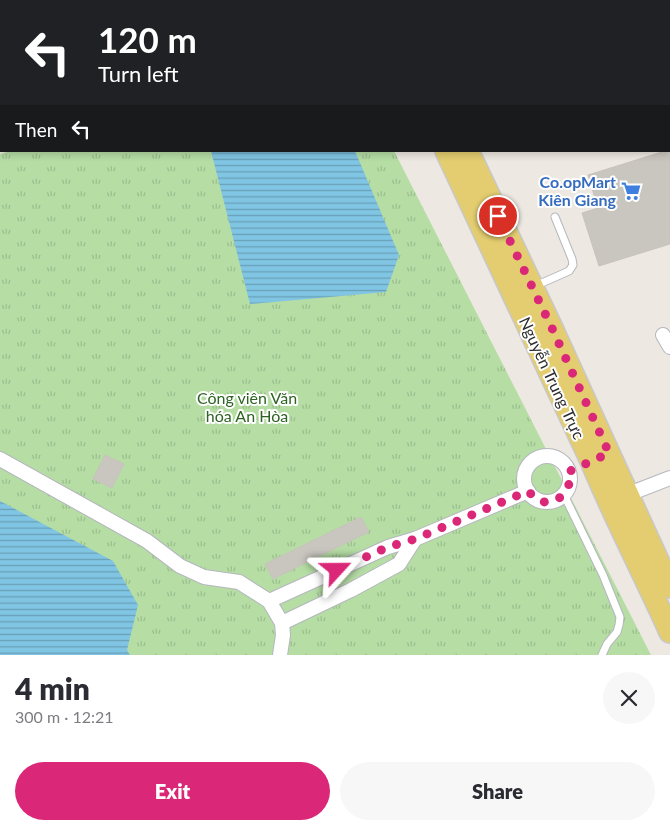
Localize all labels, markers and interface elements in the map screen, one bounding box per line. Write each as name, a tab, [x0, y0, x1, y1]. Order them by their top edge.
text: 120 m	[98, 18, 197, 60]
icon: left	[15, 20, 80, 85]
text: Turn left	[98, 60, 179, 87]
icon: left	[67, 115, 95, 143]
text: Then	[15, 118, 57, 141]
place label: Co.opMart Kiên Giang	[538, 172, 617, 209]
supermarket icon: Co.opMart Kiên Giang	[620, 180, 642, 202]
pin	[477, 195, 519, 237]
icon: arrive	[484, 202, 512, 230]
street label: Nguyễn Trung Trực	[516, 314, 589, 442]
park label: Công viên Văn hóa An Hòa	[197, 388, 297, 425]
position arrow	[310, 543, 362, 595]
text: 4 min	[15, 670, 90, 706]
button: close	[603, 672, 655, 724]
text: 300 m · 12:21	[15, 707, 114, 726]
button: Exit	[15, 762, 330, 820]
button: Share	[340, 762, 655, 820]

